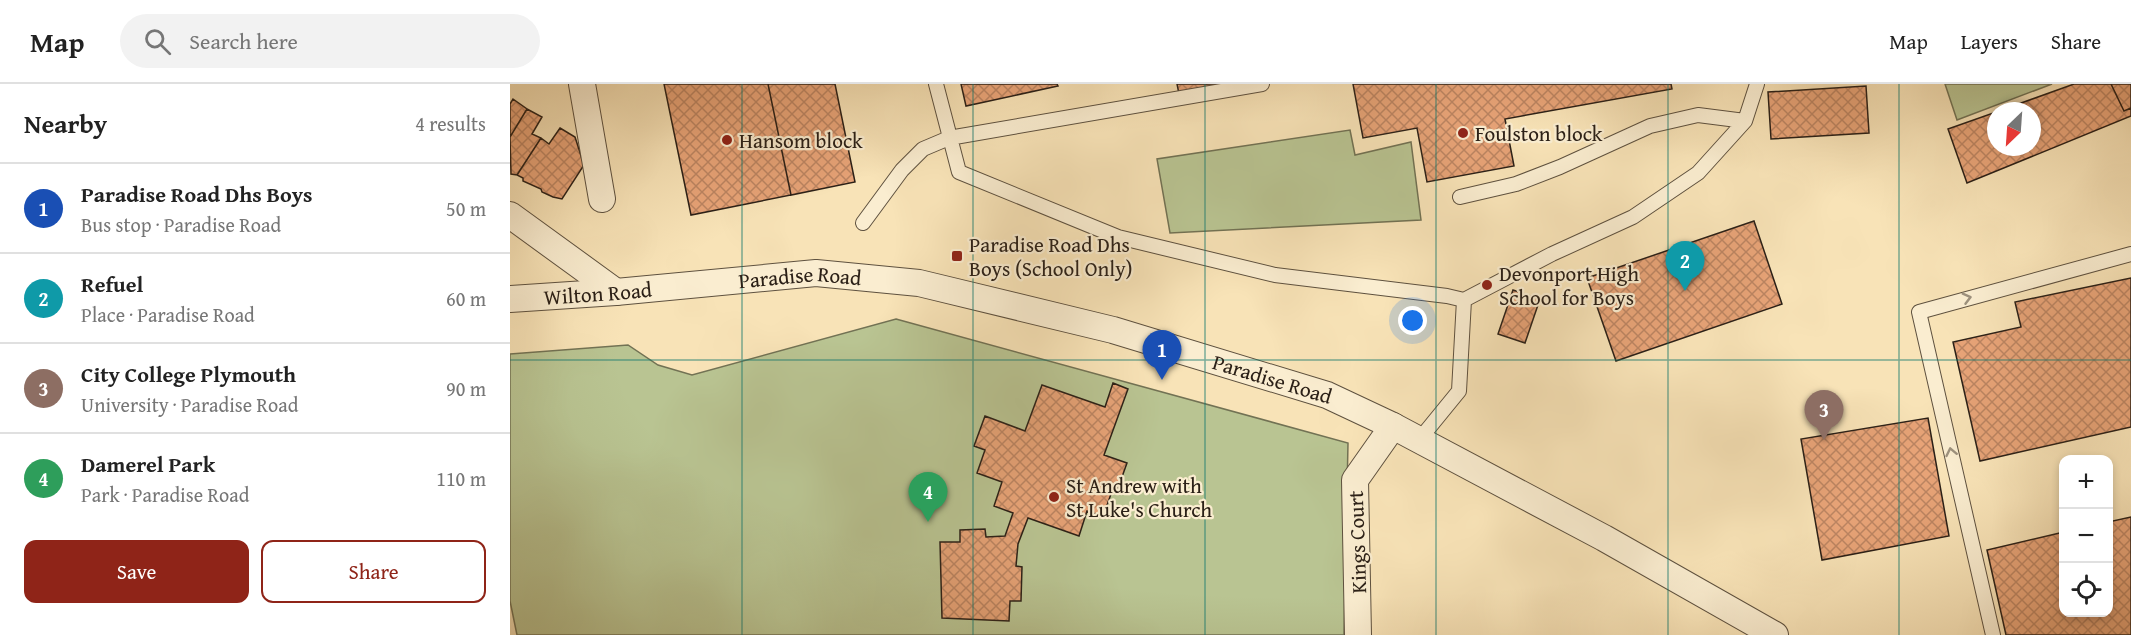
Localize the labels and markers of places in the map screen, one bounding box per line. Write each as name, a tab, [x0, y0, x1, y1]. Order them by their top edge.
place label: Foulston block	[1475, 118, 1603, 149]
place label: Hansom block	[739, 125, 863, 156]
marker: Foulston block	[1456, 126, 1470, 140]
marker: Hansom block	[720, 133, 734, 147]
place label: Paradise Road Dhs Boys (School Only)	[969, 229, 1132, 284]
pin: 2	[1666, 242, 1704, 291]
marker: Paradise Road Dhs Boys (School Only)	[950, 249, 964, 263]
place label: Devonport High School for Boys	[1499, 258, 1639, 313]
marker: Devonport High School for Boys	[1480, 278, 1494, 292]
pin: 1	[1142, 330, 1182, 380]
pin: 3	[1804, 390, 1844, 440]
place label: St Andrew with St Luke's Church	[1066, 470, 1212, 525]
pin: 4	[908, 472, 948, 522]
marker: St Andrew with St Luke's Church	[1047, 490, 1061, 504]

